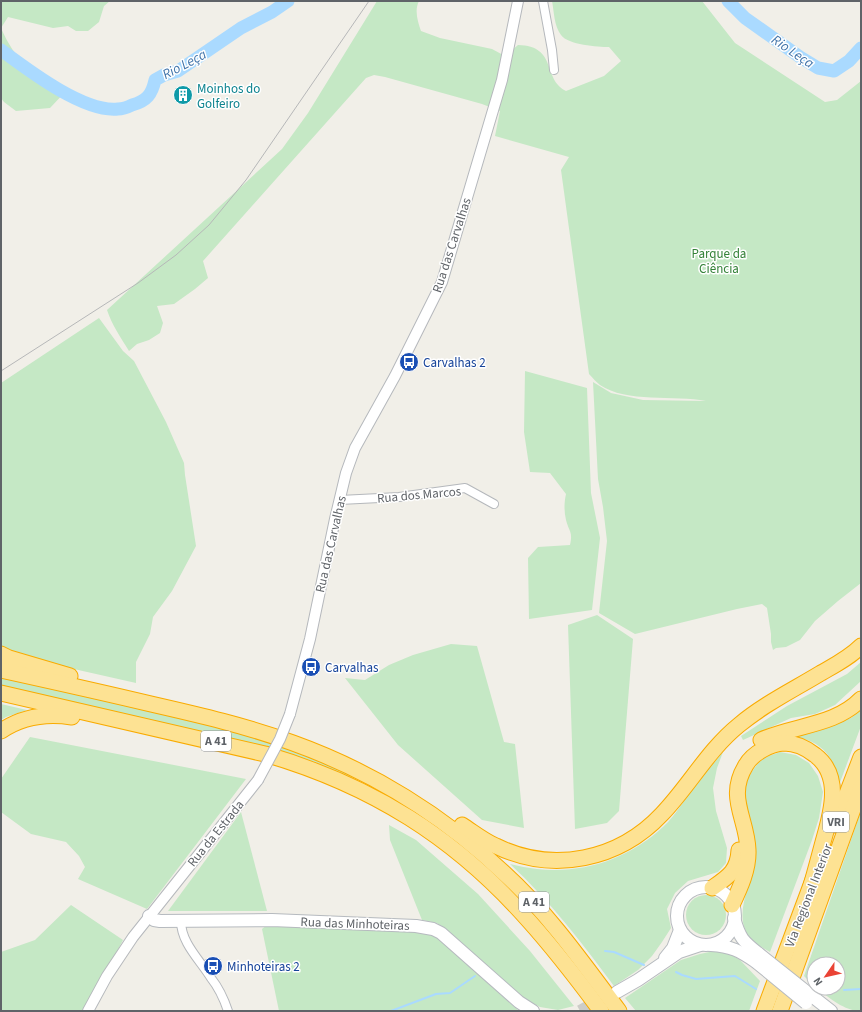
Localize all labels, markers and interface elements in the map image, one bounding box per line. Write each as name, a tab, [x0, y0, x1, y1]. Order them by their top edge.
water label: Rio Leça	[767, 30, 818, 74]
water label: Rio Leça	[159, 45, 211, 85]
place label: Moinhos do Golfeiro	[197, 80, 260, 113]
building icon: Moinhos do Golfeiro	[172, 84, 194, 106]
street label: Rua das Carvalhas	[428, 195, 476, 295]
park label: Parque da Ciência	[692, 245, 746, 278]
bus stop icon: Carvalhas 2	[398, 351, 420, 373]
place label: Carvalhas 2	[423, 354, 486, 372]
street label: Rua dos Marcos	[376, 482, 462, 508]
street label: Rua das Carvalhas	[311, 493, 351, 594]
bus stop icon: Carvalhas	[300, 656, 322, 678]
place label: Carvalhas	[325, 659, 379, 677]
road number: A 41	[201, 731, 231, 751]
street label: Rua da Estrada	[183, 797, 248, 871]
road number: VRI	[823, 812, 849, 832]
street label: Via Regional Interior	[781, 841, 837, 950]
road number: A 41	[519, 892, 549, 912]
street label: Rua das Minhoteiras	[300, 913, 410, 935]
bus stop icon: Minhoteiras 2	[202, 955, 224, 977]
north arrow	[806, 956, 846, 996]
place label: Minhoteiras 2	[227, 958, 300, 976]
text: N	[810, 974, 826, 989]

